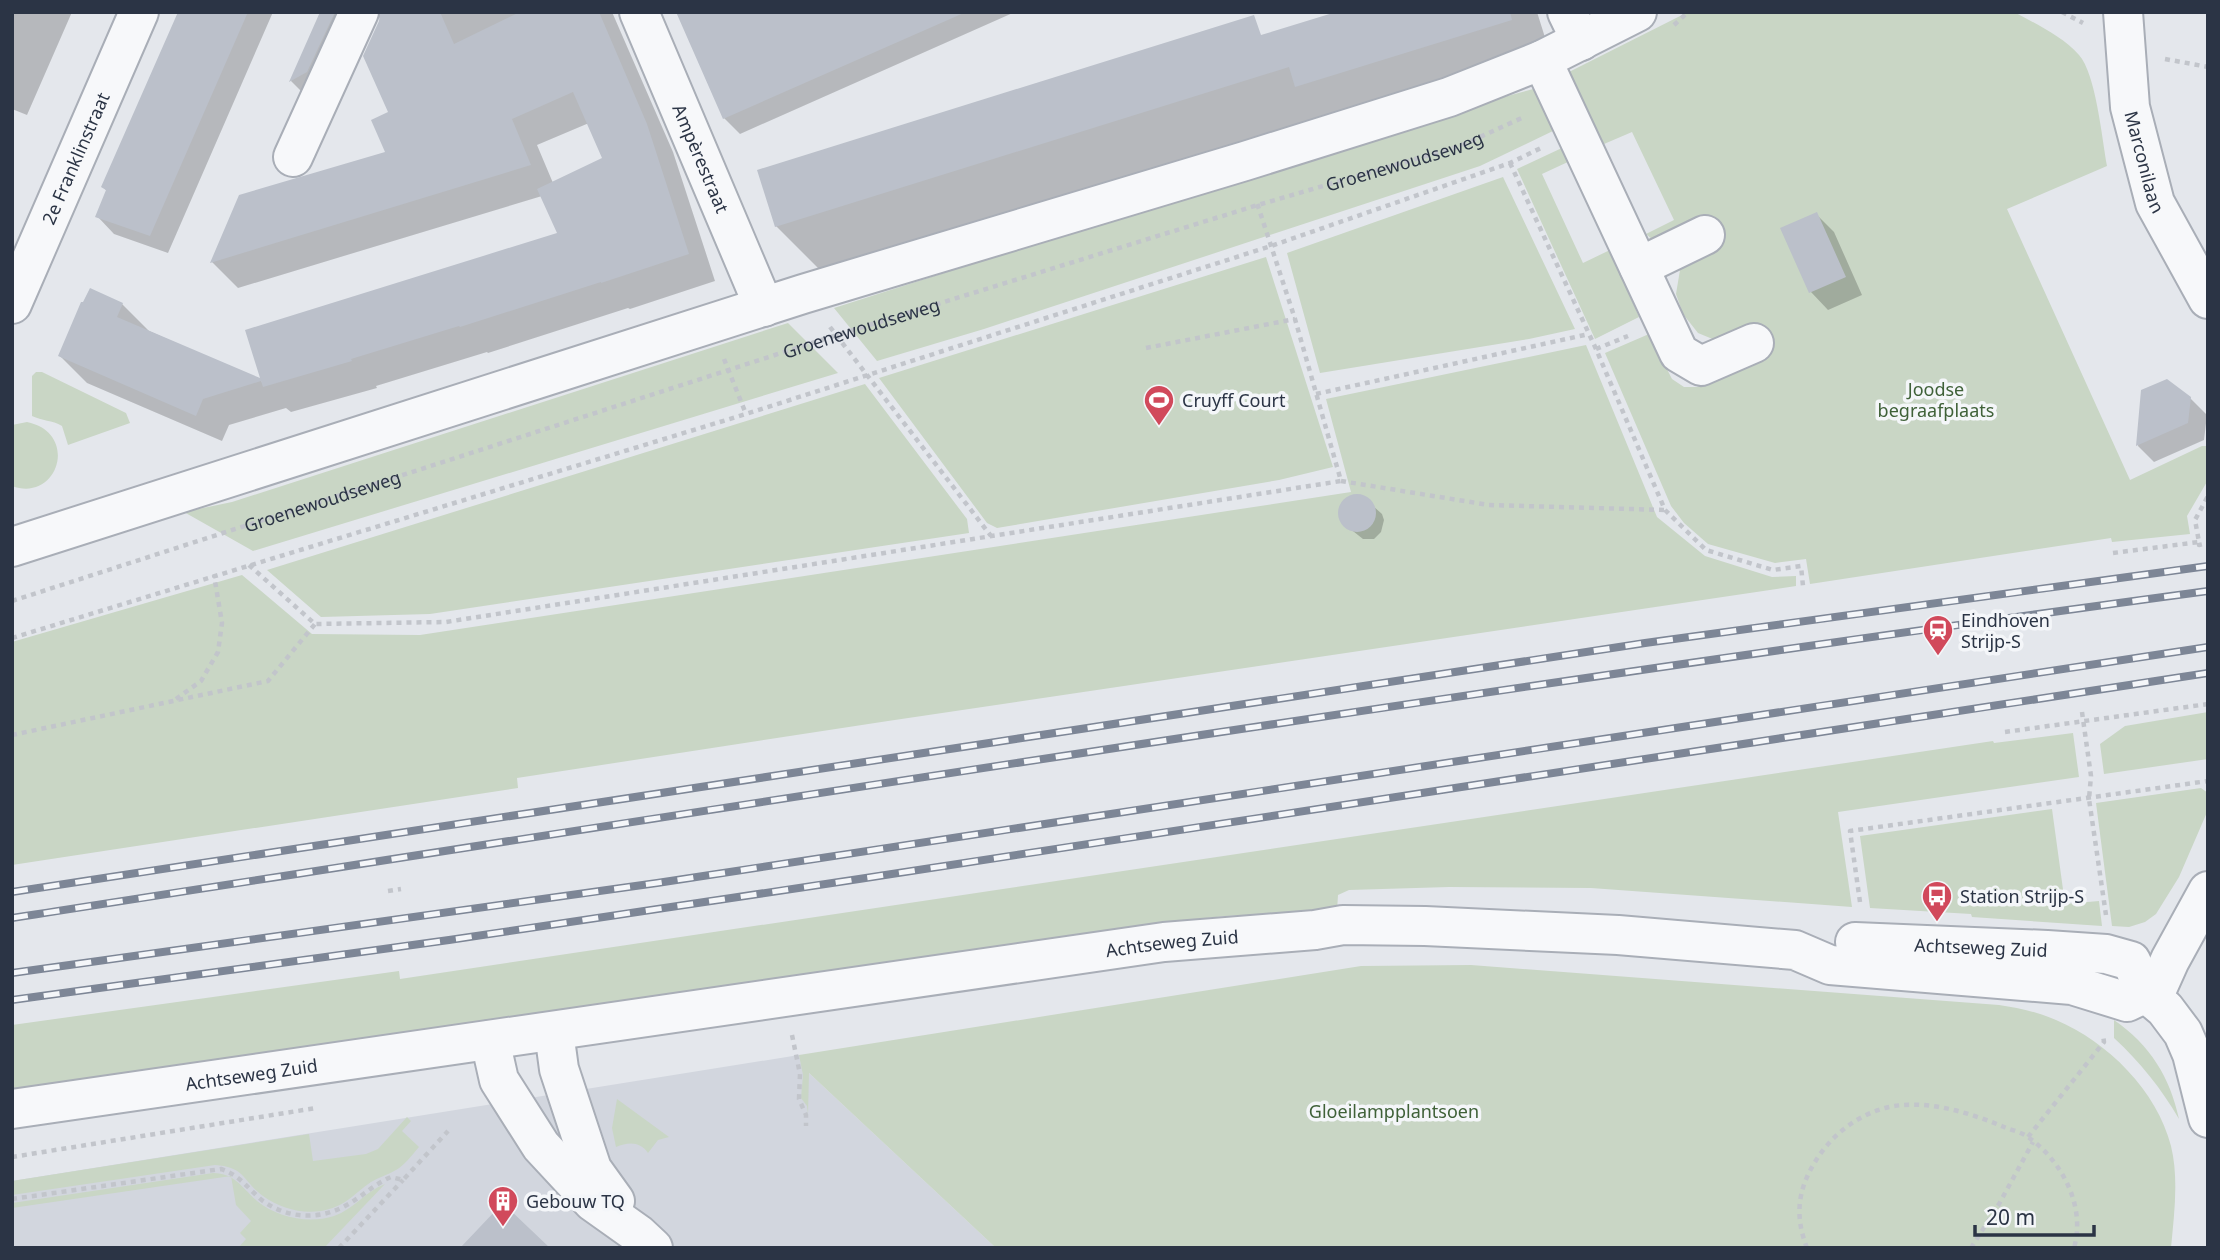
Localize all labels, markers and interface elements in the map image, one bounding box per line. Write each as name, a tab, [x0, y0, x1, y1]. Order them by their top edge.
street label: 2e Franklinstraat	[36, 88, 115, 228]
street label: Ampèrestraat	[667, 100, 735, 217]
street label: Marconilaan	[2119, 108, 2170, 218]
street label: Groenewoudseweg	[1323, 125, 1487, 197]
street label: Groenewoudseweg	[780, 292, 943, 364]
park label: Joodse begraafplaats	[1878, 377, 1994, 422]
sports icon: Cruyff Court	[1142, 383, 1176, 427]
place label: Cruyff Court	[1182, 388, 1286, 412]
street label: Groenewoudseweg	[241, 464, 404, 537]
place label: Eindhoven Strijp-S	[1961, 608, 2050, 653]
station icon: Eindhoven Strijp-S	[1921, 613, 1955, 657]
bus stop icon: Station Strijp-S	[1920, 879, 1954, 923]
place label: Station Strijp-S	[1960, 884, 2084, 908]
street label: Achtseweg Zuid	[1104, 924, 1239, 962]
street label: Achtseweg Zuid	[1914, 932, 2048, 962]
street label: Achtseweg Zuid	[184, 1053, 319, 1096]
park label: Gloeilampplantsoen	[1309, 1099, 1479, 1123]
building icon: Gebouw TQ	[486, 1184, 520, 1228]
place label: Gebouw TQ	[526, 1189, 625, 1213]
scale bar	[1975, 1194, 2094, 1238]
text: 20 m	[1986, 1203, 2035, 1231]

